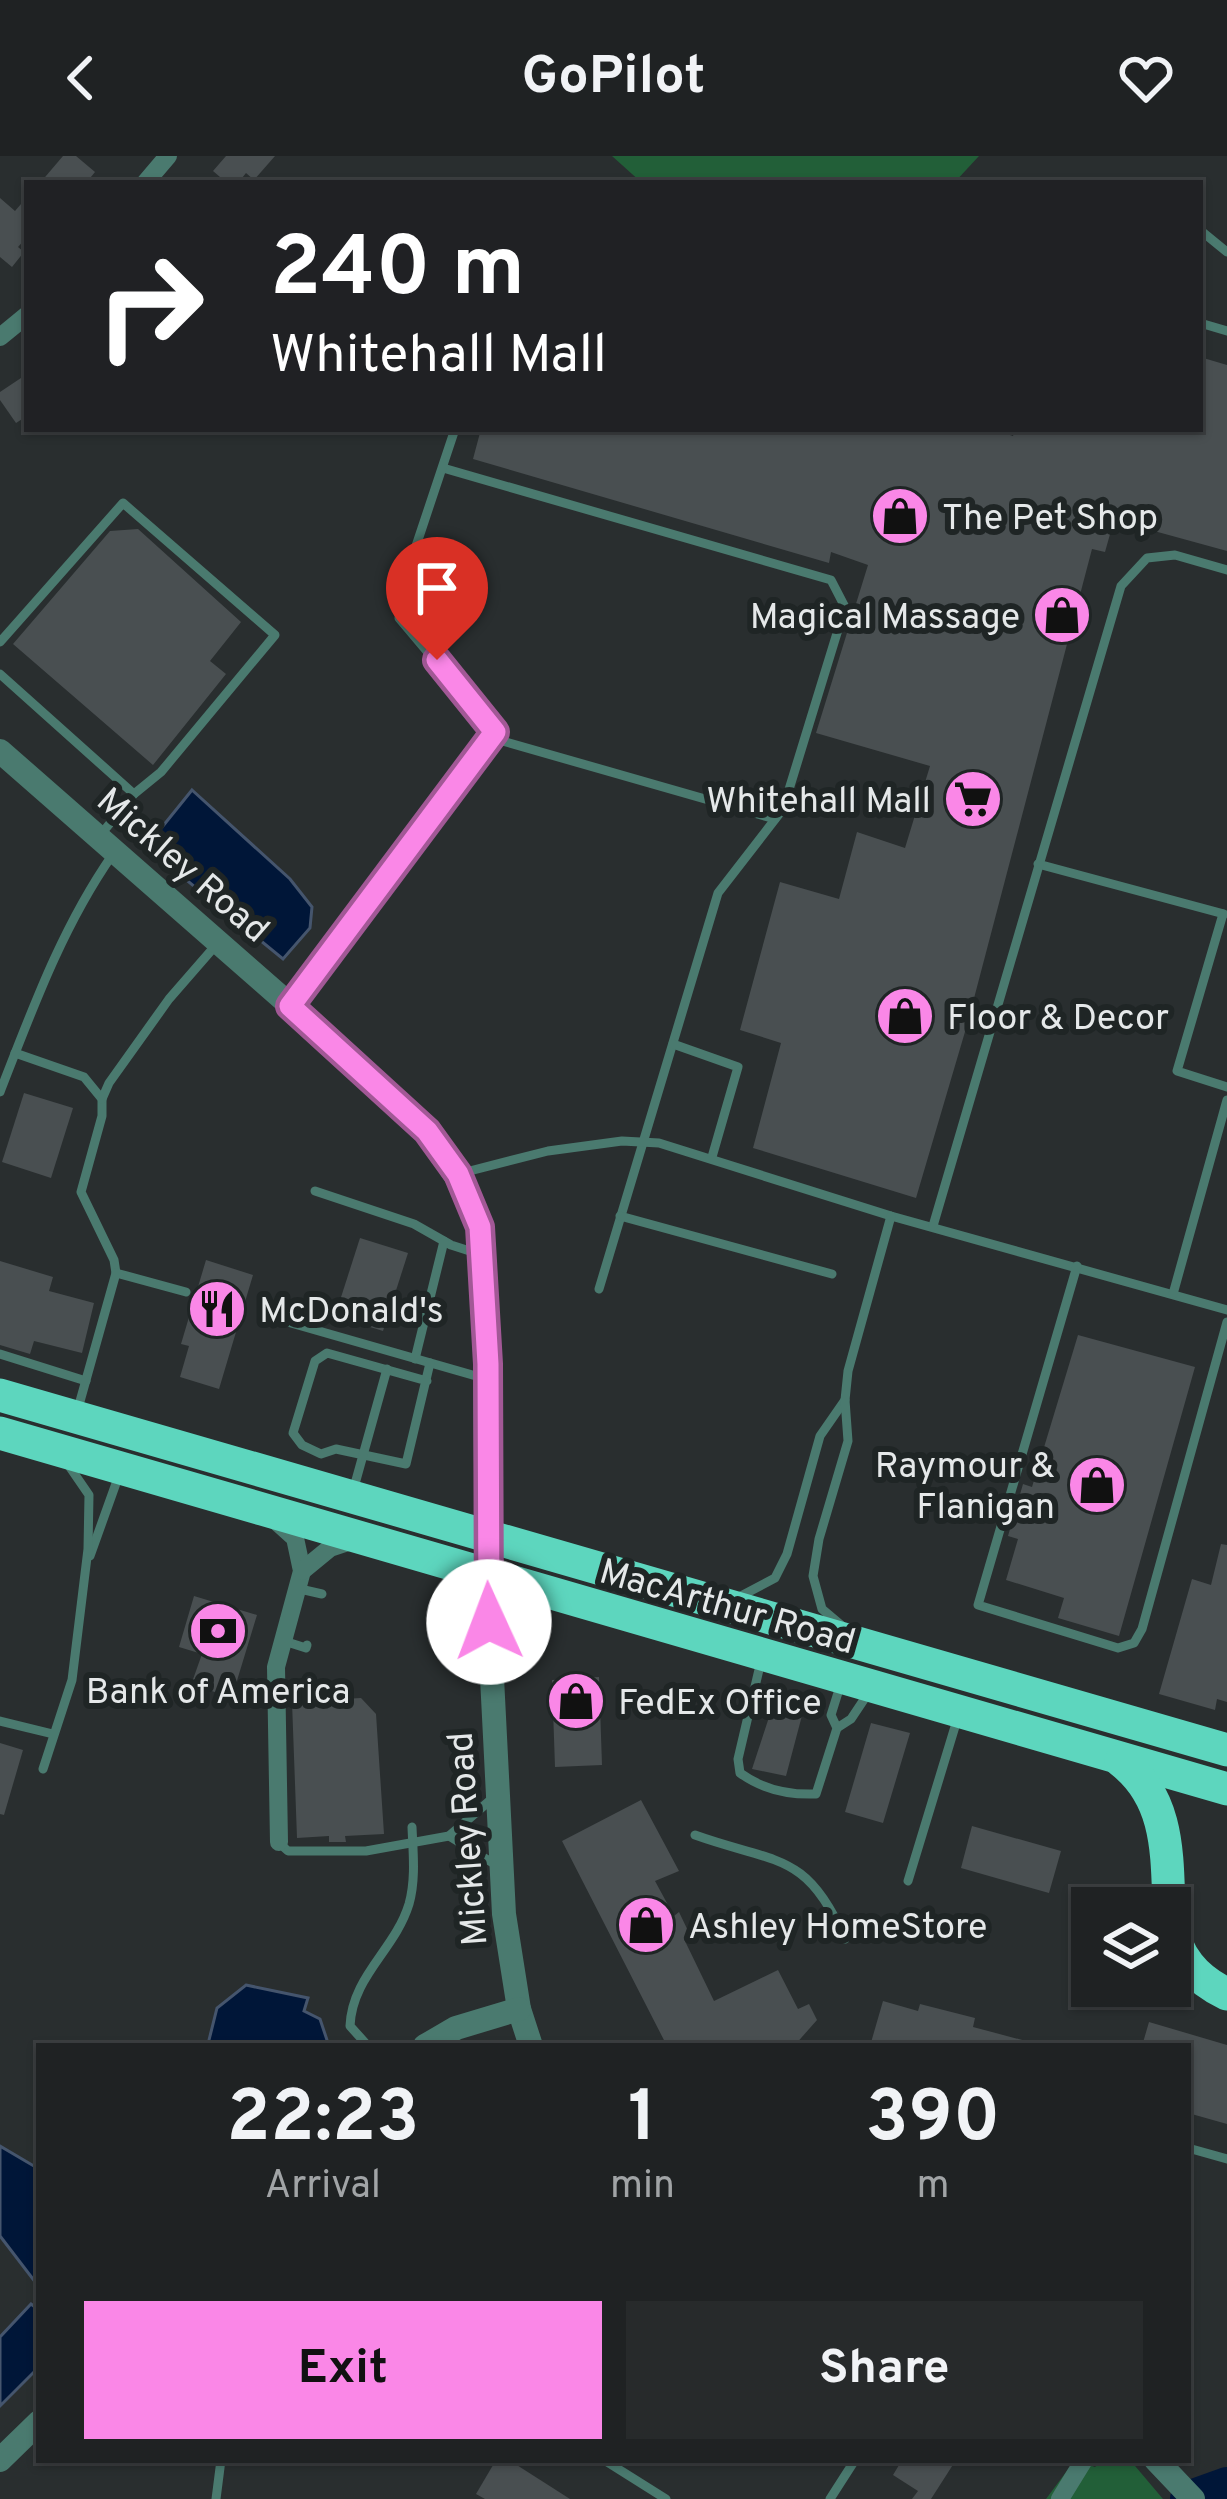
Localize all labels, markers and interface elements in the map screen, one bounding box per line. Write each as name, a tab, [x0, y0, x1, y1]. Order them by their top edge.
text: GoPilot	[521, 44, 706, 113]
icon: back	[48, 45, 114, 111]
icon: heart	[1113, 45, 1179, 111]
text: 240 m	[270, 219, 525, 325]
icon: right	[72, 228, 228, 384]
text: Whitehall Mall	[270, 323, 607, 392]
shop icon: The Pet Shop	[869, 485, 931, 547]
place label: The Pet Shop	[942, 497, 1158, 543]
pin	[386, 537, 488, 660]
icon: arrive	[404, 555, 470, 621]
shop icon: Magical Massage	[1031, 584, 1093, 646]
place label: Magical Massage	[750, 596, 1020, 642]
supermarket icon: Whitehall Mall	[942, 768, 1004, 830]
street label: Mickley Road	[85, 779, 277, 955]
place label: Whitehall Mall	[706, 780, 931, 826]
shop icon: Floor & Decor	[874, 985, 936, 1047]
place label: Floor & Decor	[947, 997, 1169, 1043]
restaurant icon: McDonald's	[186, 1278, 248, 1340]
place label: McDonald's	[259, 1290, 444, 1336]
place label: Raymour & Flanigan	[875, 1445, 1055, 1532]
shop icon: Raymour & Flanigan	[1066, 1454, 1128, 1516]
street label: MacArthur Road	[594, 1550, 860, 1667]
position arrow	[426, 1559, 552, 1685]
bank icon: Bank of America	[187, 1600, 249, 1662]
shop icon: FedEx Office	[545, 1670, 607, 1732]
place label: Bank of America	[86, 1671, 350, 1717]
place label: FedEx Office	[618, 1682, 822, 1728]
street label: Mickley Road	[440, 1730, 500, 1947]
map controls	[1071, 1887, 1191, 2007]
button: layers	[1071, 1887, 1191, 2007]
shop icon: Ashley HomeStore	[615, 1894, 677, 1956]
place label: Ashley HomeStore	[688, 1906, 987, 1952]
text: 22:23	[227, 2075, 419, 2167]
text: 1	[628, 2075, 657, 2167]
text: 390	[865, 2075, 1000, 2167]
text: Arrival	[265, 2163, 381, 2212]
text: min	[610, 2163, 675, 2212]
text: m	[916, 2163, 949, 2212]
button: Exit	[84, 2301, 602, 2439]
button: Share	[626, 2301, 1143, 2439]

